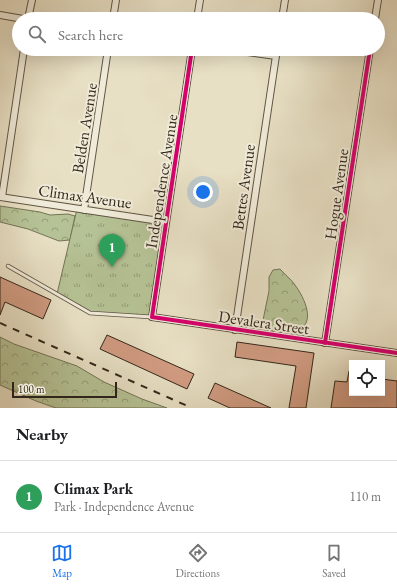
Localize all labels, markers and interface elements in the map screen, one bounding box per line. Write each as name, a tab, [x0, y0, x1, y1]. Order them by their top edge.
search box	[12, 12, 385, 56]
icon: search	[26, 23, 48, 45]
text: Search here	[58, 25, 123, 44]
street label: Belden Avenue	[67, 81, 102, 175]
street label: Independence Avenue	[141, 112, 182, 250]
street label: Bettes Avenue	[227, 143, 260, 231]
street label: Hogue Avenue	[320, 147, 353, 241]
street label: Climax Avenue	[37, 180, 133, 213]
your location	[193, 182, 213, 202]
pin: 1	[99, 234, 125, 267]
street label: Devalera Street	[217, 306, 311, 339]
map controls	[349, 360, 385, 396]
button: locate	[349, 360, 385, 396]
scale bar	[12, 380, 117, 399]
text: 100 m	[18, 382, 45, 396]
text: Nearby	[16, 423, 68, 445]
text: Climax Park	[54, 479, 133, 498]
text: 1	[26, 488, 32, 505]
text: 110 m	[350, 488, 381, 505]
text: Park · Independence Avenue	[54, 498, 194, 515]
tab: Map	[51, 542, 73, 580]
tab: Directions	[176, 542, 220, 580]
tab: Saved	[322, 542, 346, 580]

